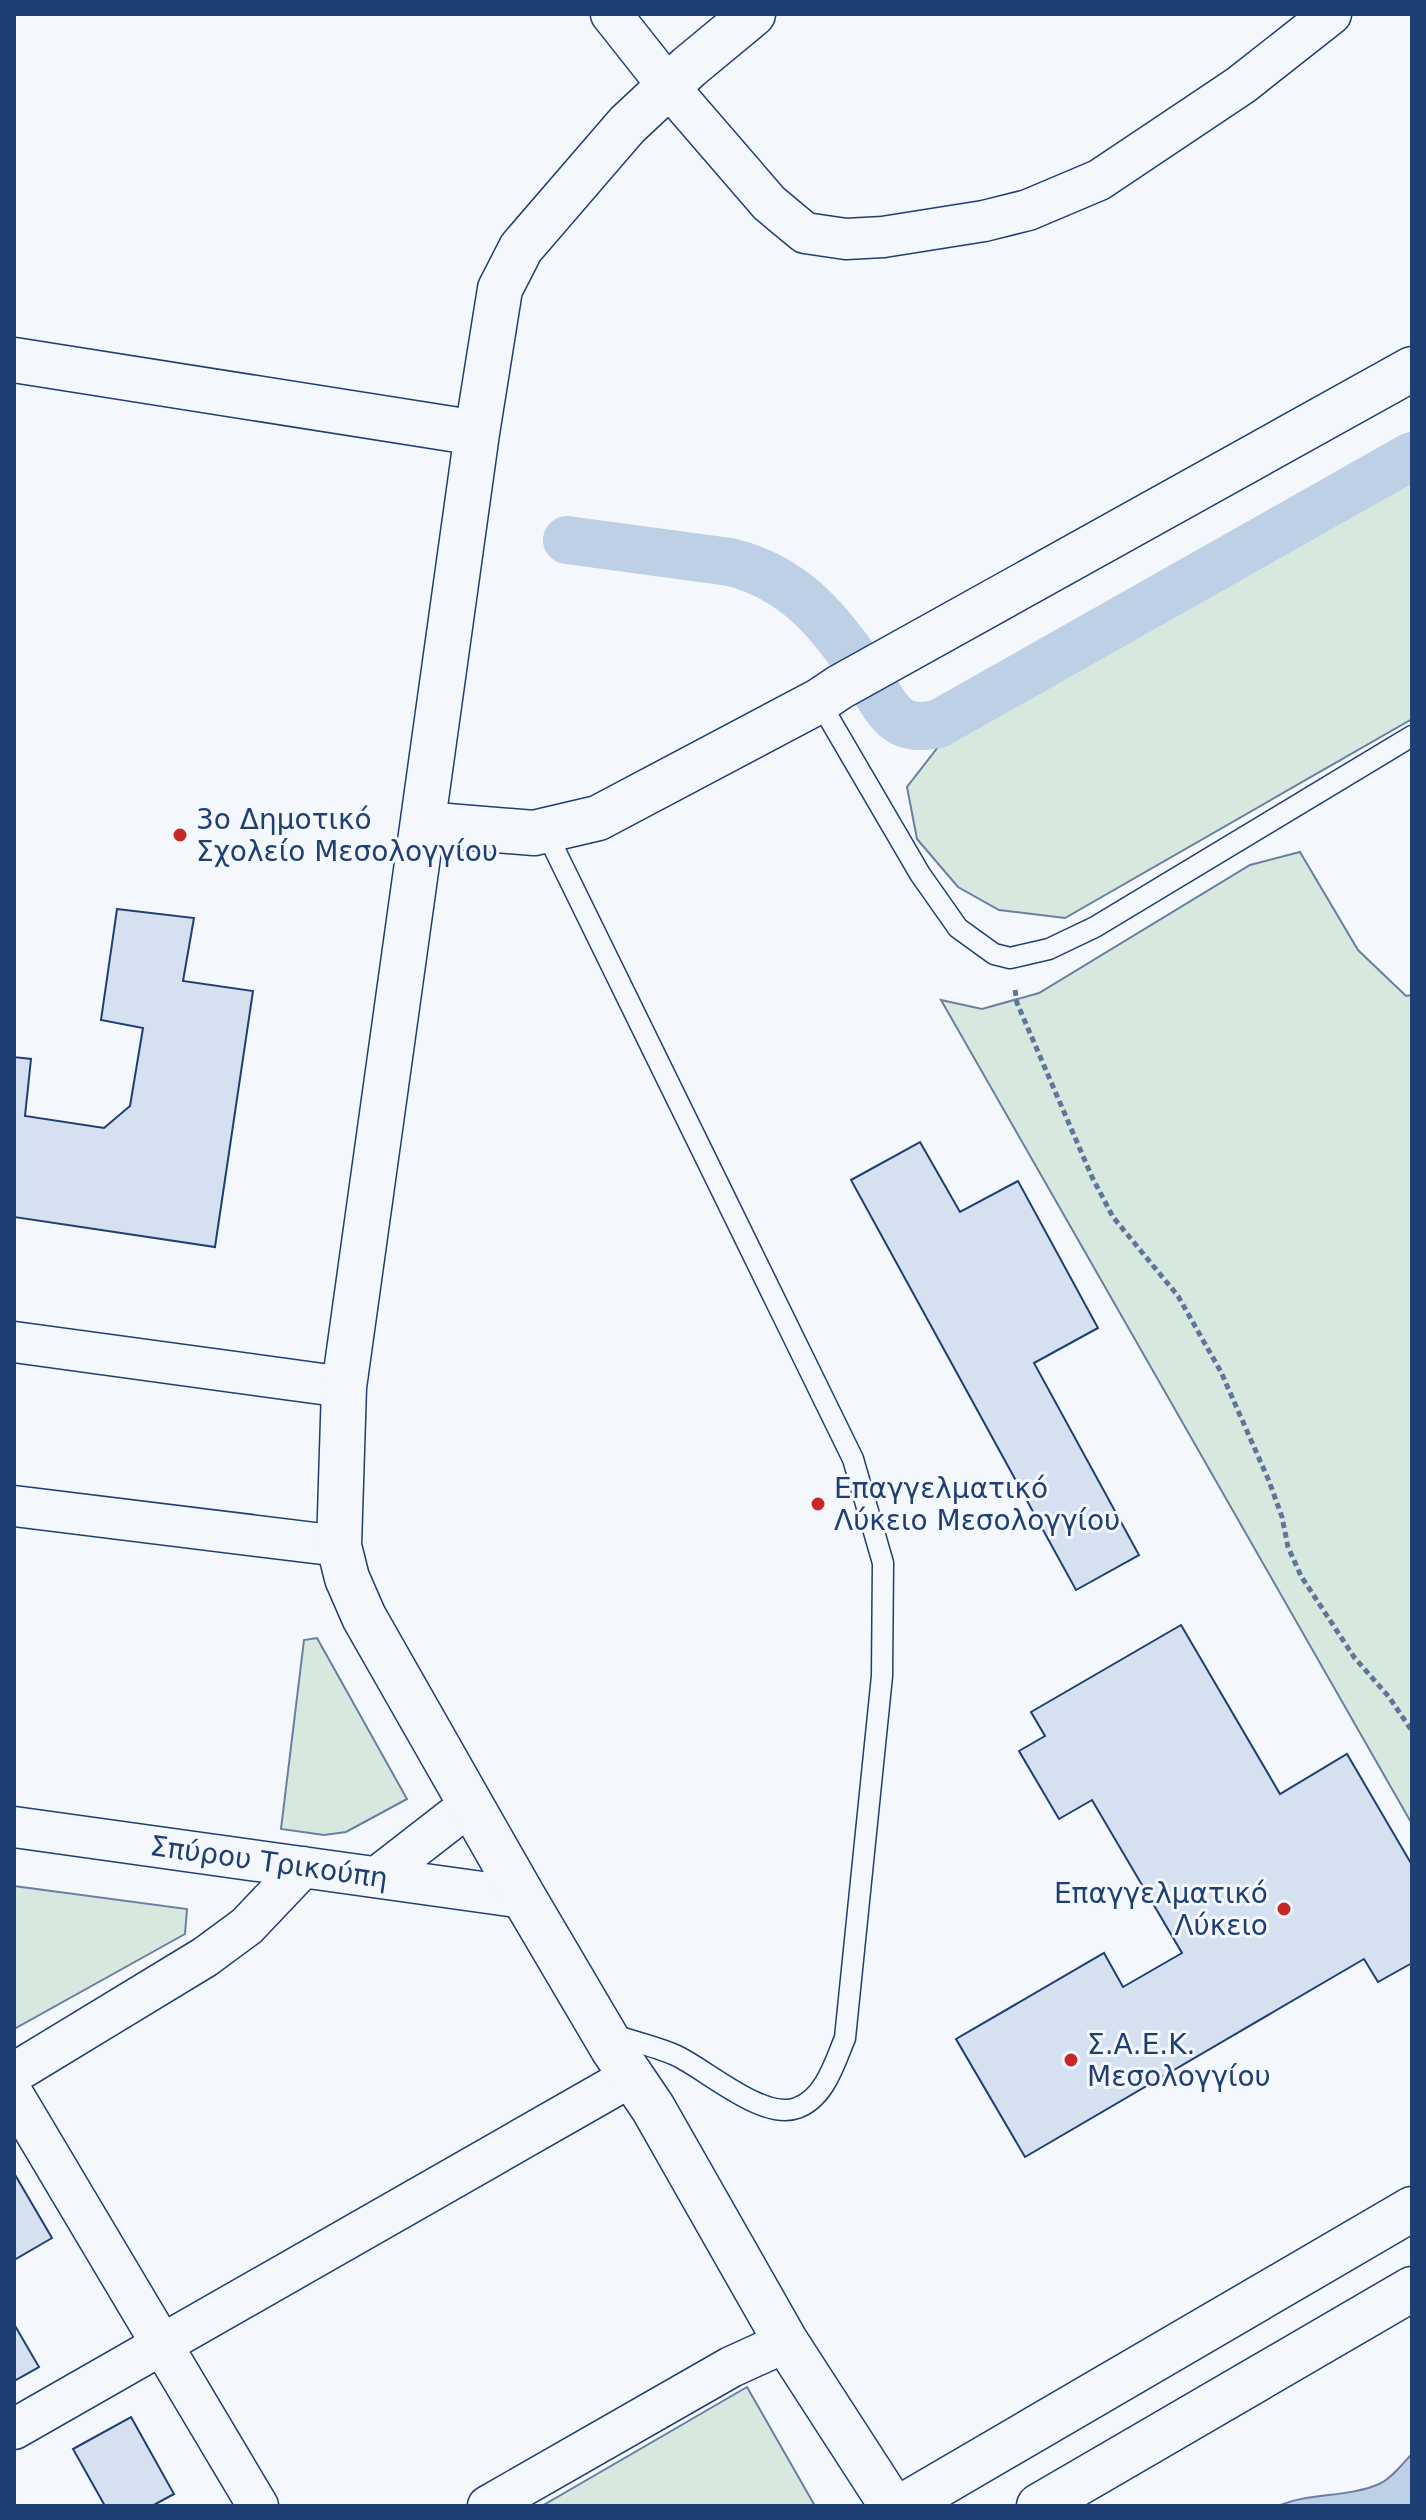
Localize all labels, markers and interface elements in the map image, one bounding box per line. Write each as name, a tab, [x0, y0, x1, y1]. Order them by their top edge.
place label: 3ο Δημοτικό Σχολείο Μεσολογγίου	[196, 803, 498, 868]
marker: 3ο Δημοτικό Σχολείο Μεσολογγίου	[171, 826, 189, 844]
place label: Επαγγελματικό Λύκειο Μεσολογγίου	[834, 1472, 1120, 1537]
marker: Επαγγελματικό Λύκειο Μεσολογγίου	[809, 1495, 827, 1513]
street label: Σπύρου Τρικούπη	[148, 1829, 390, 1895]
place label: Επαγγελματικό Λύκειο	[1054, 1877, 1268, 1942]
marker: Επαγγελματικό Λύκειο	[1275, 1900, 1293, 1918]
place label: Σ.Α.Ε.Κ. Μεσολογγίου	[1087, 2028, 1271, 2093]
marker: Σ.Α.Ε.Κ. Μεσολογγίου	[1062, 2051, 1080, 2069]

